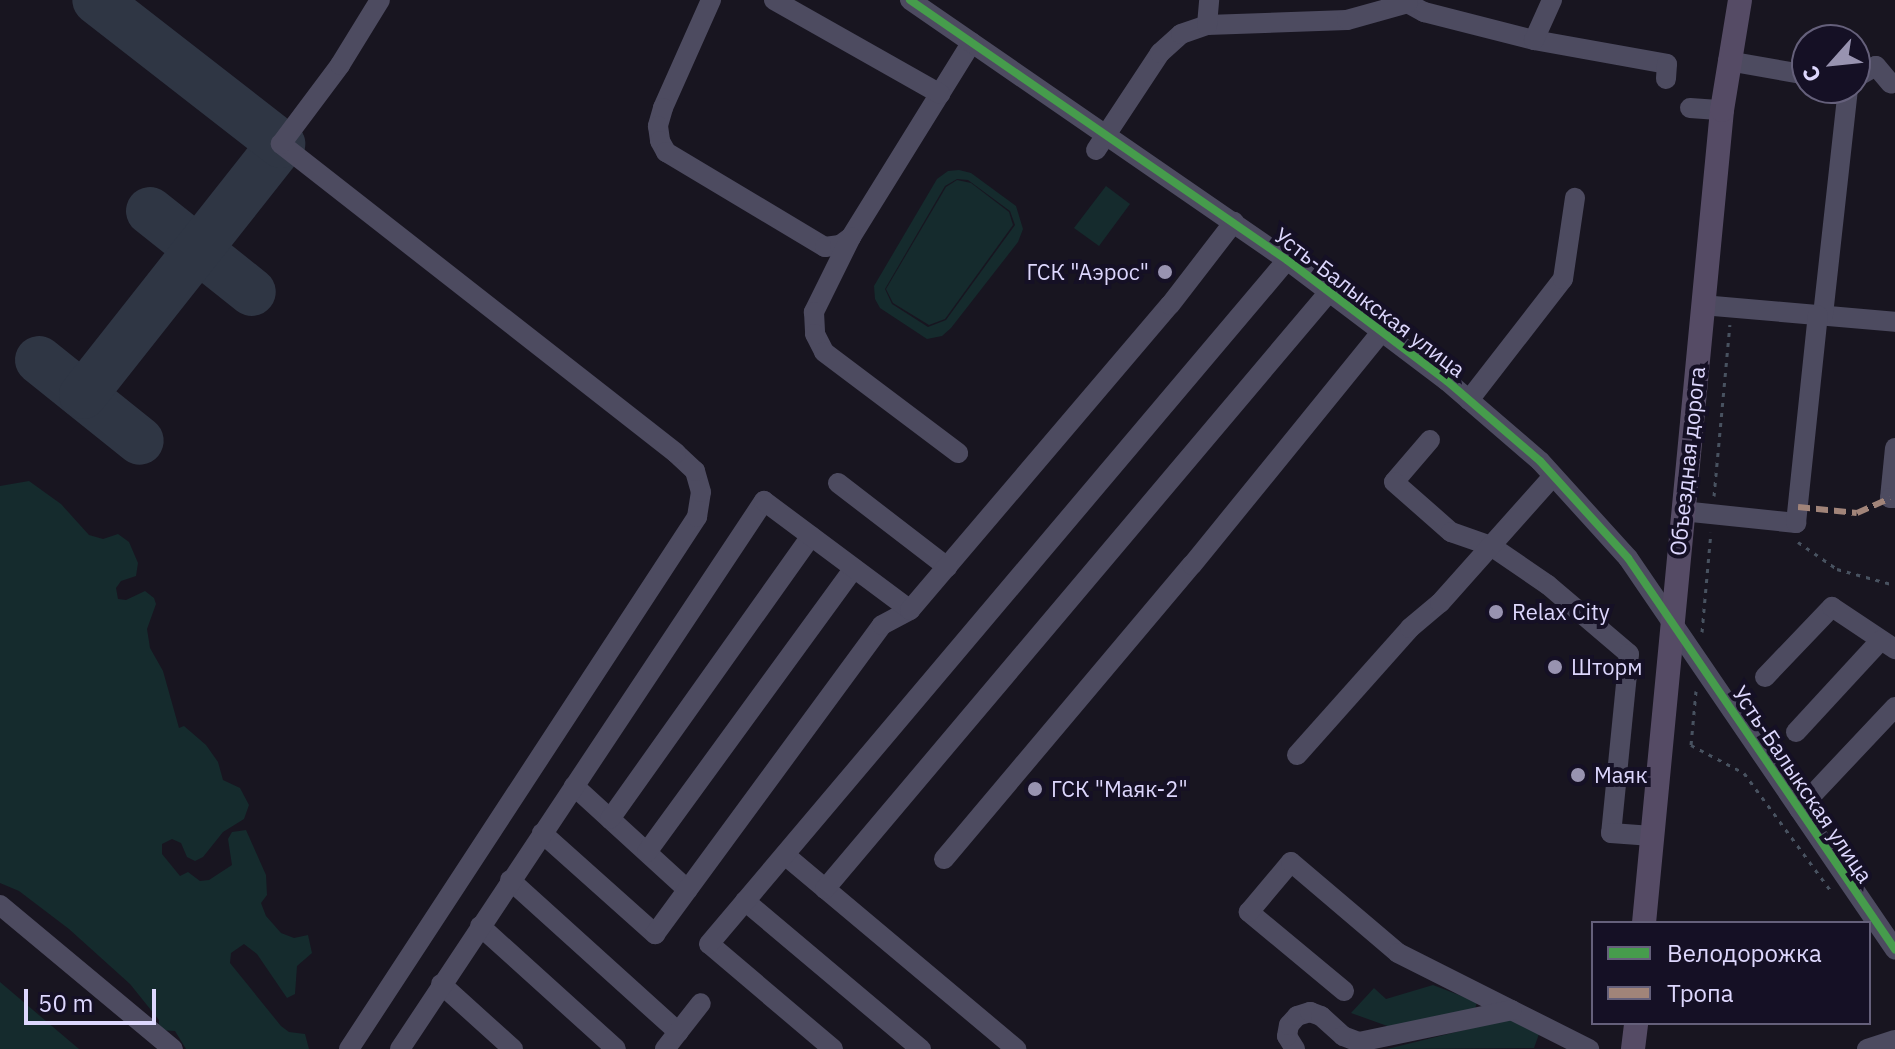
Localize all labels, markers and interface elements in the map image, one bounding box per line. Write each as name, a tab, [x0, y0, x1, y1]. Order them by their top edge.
north arrow	[1791, 24, 1871, 104]
text: С	[1795, 61, 1827, 87]
street label: Усть-Балыкская улица	[1269, 222, 1471, 382]
place label: ГСК "Аэрос"	[1027, 259, 1149, 285]
marker: ГСК "Аэрос"	[1156, 263, 1174, 281]
street label: Объездная дорога	[1664, 365, 1710, 557]
place label: Relax City	[1512, 599, 1610, 625]
marker: Relax City	[1487, 603, 1505, 621]
place label: Шторм	[1571, 654, 1643, 680]
marker: Шторм	[1546, 658, 1564, 676]
street label: Усть-Балыкская улица	[1727, 680, 1879, 888]
place label: Маяк	[1594, 762, 1647, 788]
marker: Маяк	[1569, 766, 1587, 784]
place label: ГСК "Маяк-2"	[1051, 776, 1188, 802]
marker: ГСК "Маяк-2"	[1026, 780, 1044, 798]
legend	[1591, 921, 1871, 1025]
text: Велодорожка	[1667, 937, 1822, 969]
scale bar	[28, 973, 160, 1023]
text: Тропа	[1667, 977, 1734, 1009]
text: 50 m	[38, 987, 93, 1019]

